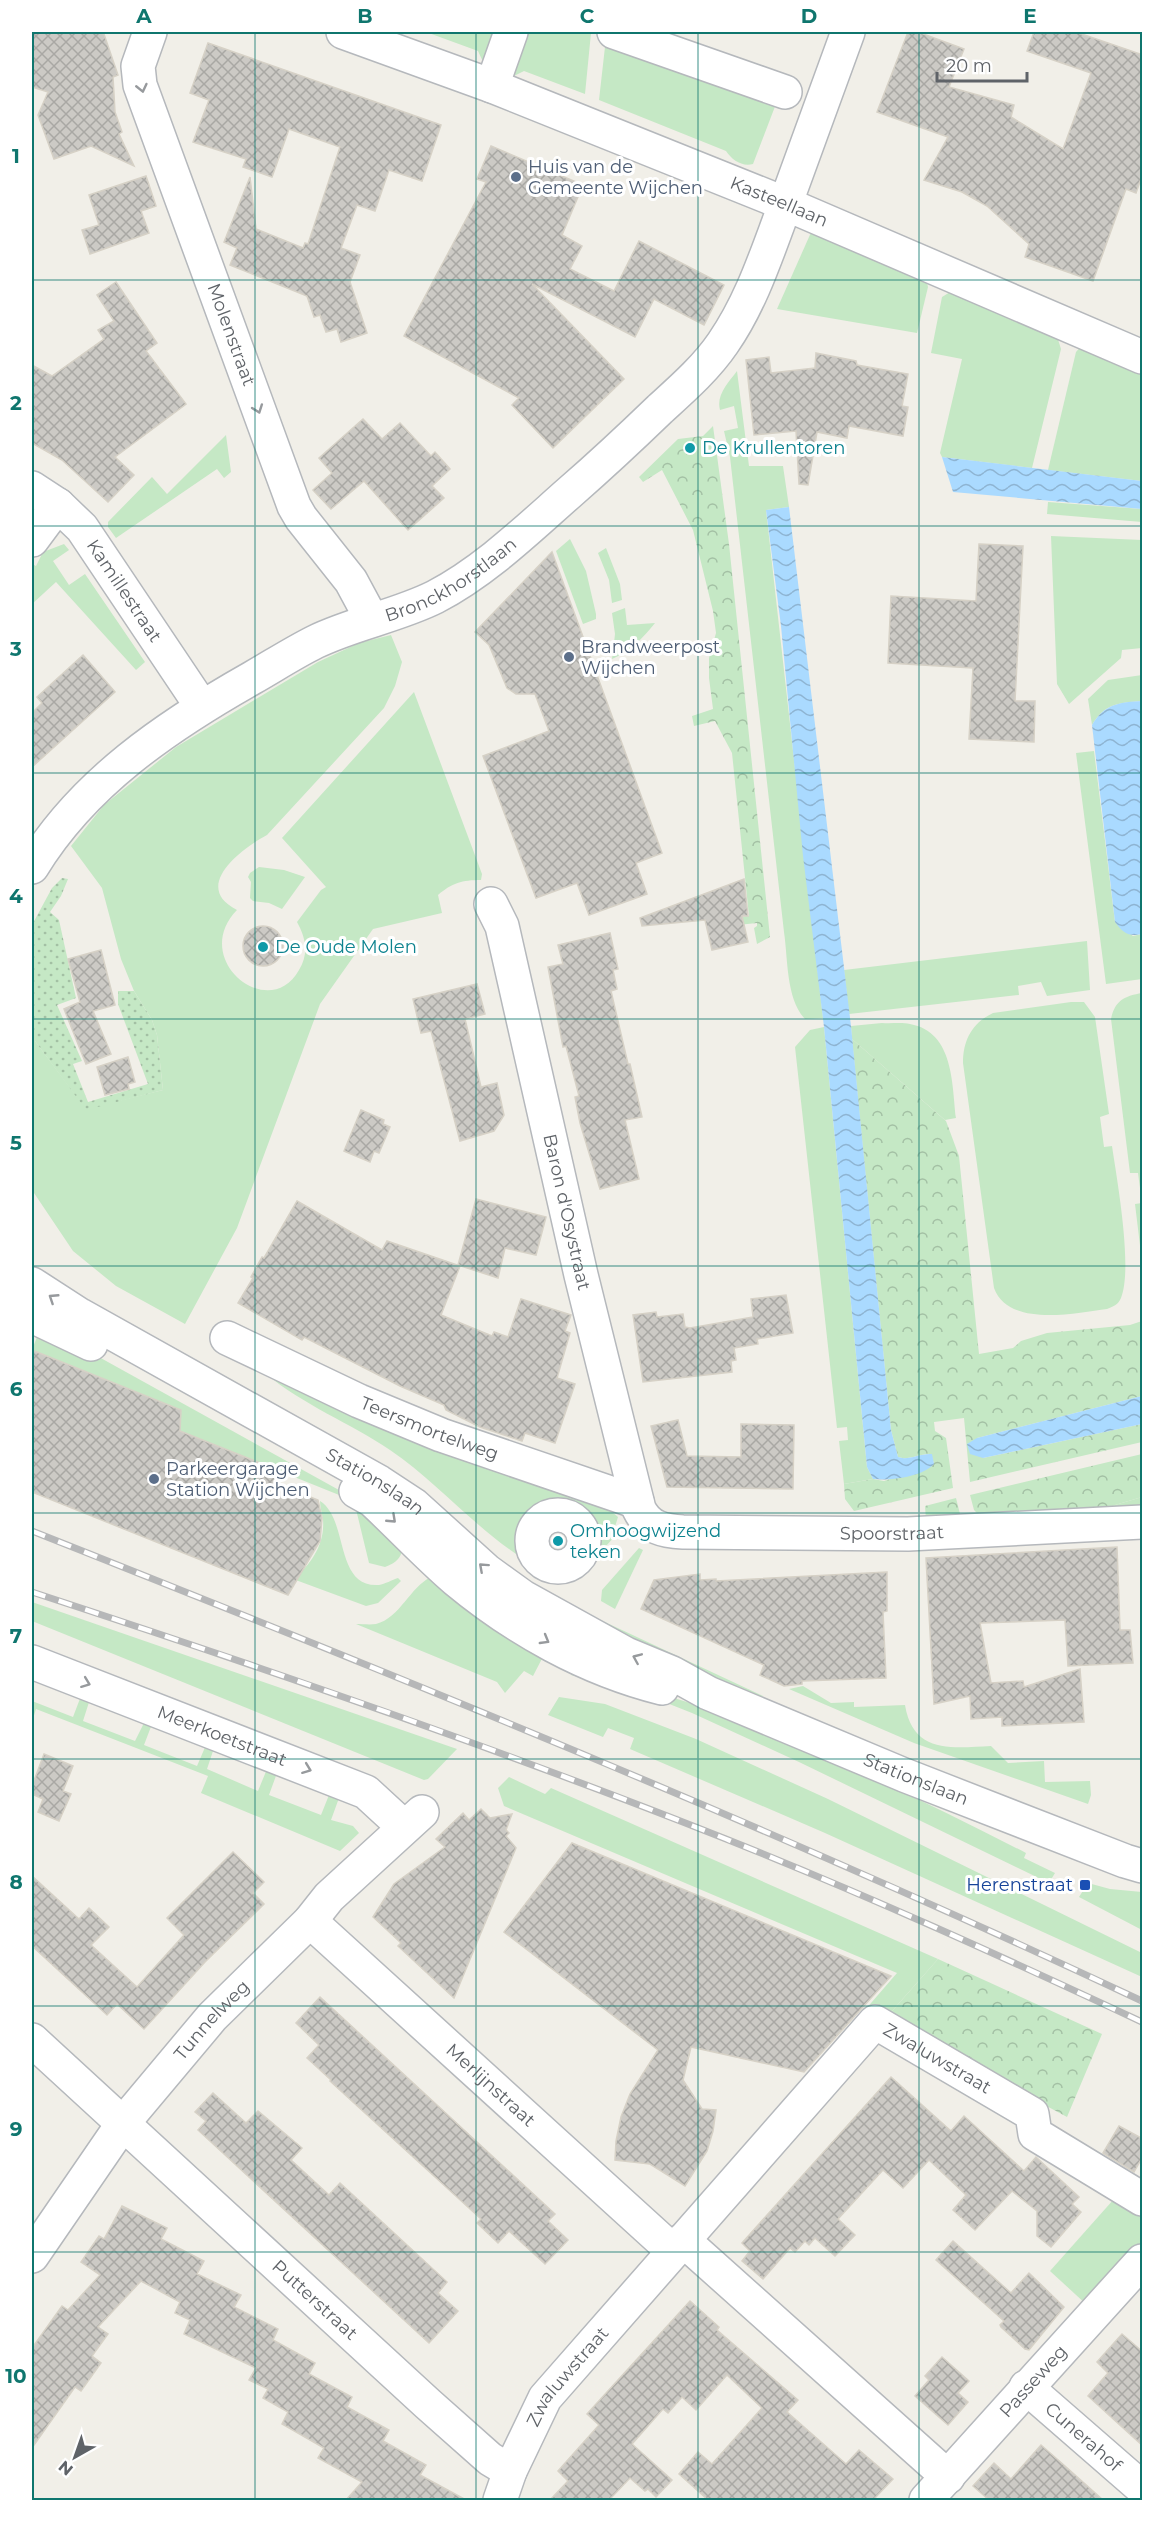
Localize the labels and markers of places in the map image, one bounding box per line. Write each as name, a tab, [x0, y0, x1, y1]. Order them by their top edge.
place label: Huis van de Gemeente Wijchen	[528, 156, 703, 199]
marker: Huis van de Gemeente Wijchen	[509, 170, 523, 184]
place label: De Krullentoren	[702, 437, 845, 459]
marker: De Krullentoren	[683, 441, 697, 455]
place label: Brandweerpost Wijchen	[581, 636, 720, 679]
marker: Brandweerpost Wijchen	[562, 650, 576, 664]
place label: De Oude Molen	[275, 936, 417, 958]
marker: De Oude Molen	[256, 940, 270, 954]
place label: Parkeergarage Station Wijchen	[166, 1458, 310, 1501]
marker: Parkeergarage Station Wijchen	[147, 1472, 161, 1486]
place label: Omhoogwijzend teken	[570, 1520, 721, 1563]
marker: Omhoogwijzend teken	[551, 1534, 565, 1548]
place label: Herenstraat	[966, 1874, 1073, 1896]
marker: Herenstraat	[1078, 1878, 1092, 1892]

